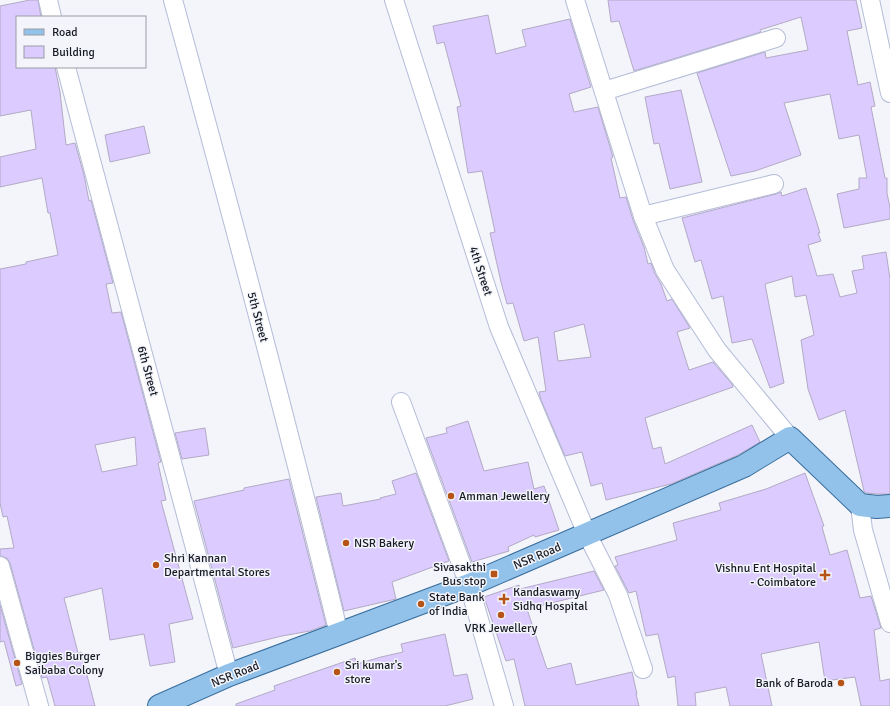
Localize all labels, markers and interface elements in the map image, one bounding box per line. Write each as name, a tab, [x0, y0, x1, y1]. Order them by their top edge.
legend	[16, 16, 146, 68]
text: Road	[52, 25, 78, 40]
text: Building	[52, 45, 95, 60]
street label: 4th Street	[465, 245, 496, 298]
street label: 5th Street	[244, 290, 271, 344]
street label: 6th Street	[134, 344, 161, 398]
place label: Amman Jewellery	[459, 489, 550, 504]
marker: Amman Jewellery	[446, 491, 456, 501]
place label: NSR Bakery	[354, 536, 415, 551]
marker: NSR Bakery	[341, 538, 351, 548]
street label: NSR Road	[511, 540, 563, 573]
place label: Shri Kannan Departmental Stores	[164, 551, 270, 580]
marker: Shri Kannan Departmental Stores	[151, 560, 161, 570]
place label: Sivasakthi Bus stop	[433, 560, 486, 589]
place label: Vishnu Ent Hospital - Coimbatore	[715, 561, 816, 590]
marker: Sivasakthi Bus stop	[489, 569, 499, 579]
marker: Vishnu Ent Hospital - Coimbatore	[819, 569, 831, 581]
place label: Kandaswamy Sidhq Hospital	[513, 585, 588, 614]
place label: State Bank of India	[429, 590, 484, 619]
marker: Kandaswamy Sidhq Hospital	[498, 593, 510, 605]
marker: State Bank of India	[416, 599, 426, 609]
marker: VRK Jewellery	[496, 610, 506, 620]
place label: VRK Jewellery	[465, 621, 538, 636]
place label: Biggies Burger Saibaba Colony	[25, 649, 104, 678]
marker: Biggies Burger Saibaba Colony	[12, 658, 22, 668]
street label: NSR Road	[209, 658, 261, 691]
place label: Sri kumar's store	[345, 658, 402, 687]
marker: Sri kumar's store	[332, 667, 342, 677]
place label: Bank of Baroda	[755, 676, 833, 691]
marker: Bank of Baroda	[836, 678, 846, 688]

